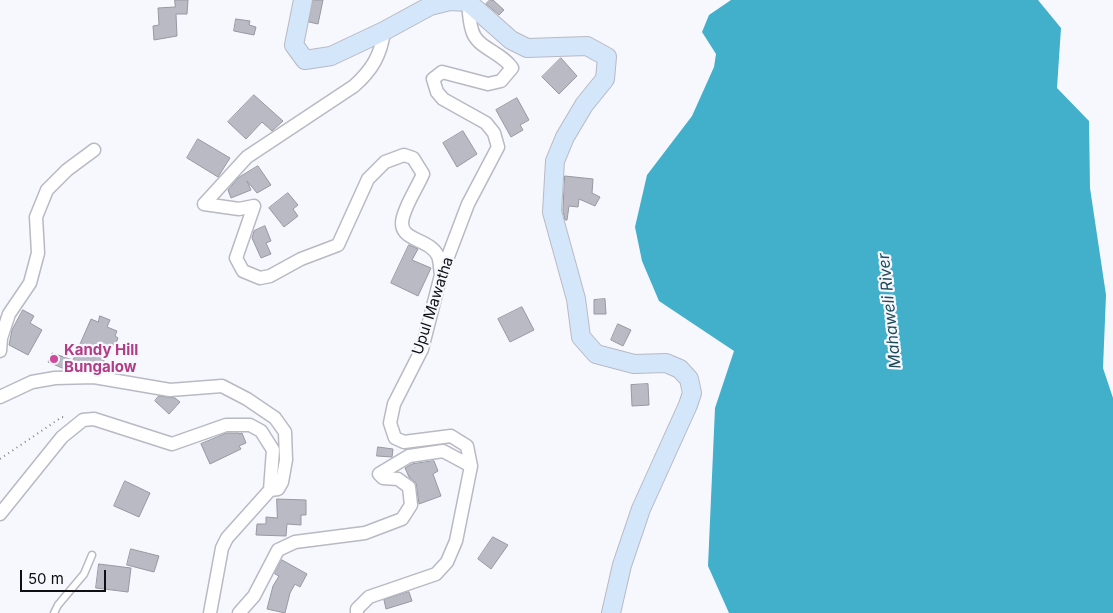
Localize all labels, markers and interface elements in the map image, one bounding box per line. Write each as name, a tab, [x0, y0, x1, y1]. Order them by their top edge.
water label: Mahaweli River	[874, 252, 906, 370]
street label: Upul Mawatha	[409, 255, 457, 357]
place label: Kandy Hill Bungalow	[64, 341, 138, 376]
marker: Kandy Hill Bungalow	[48, 353, 60, 365]
scale bar	[22, 560, 109, 592]
text: 50 m	[28, 569, 64, 588]

